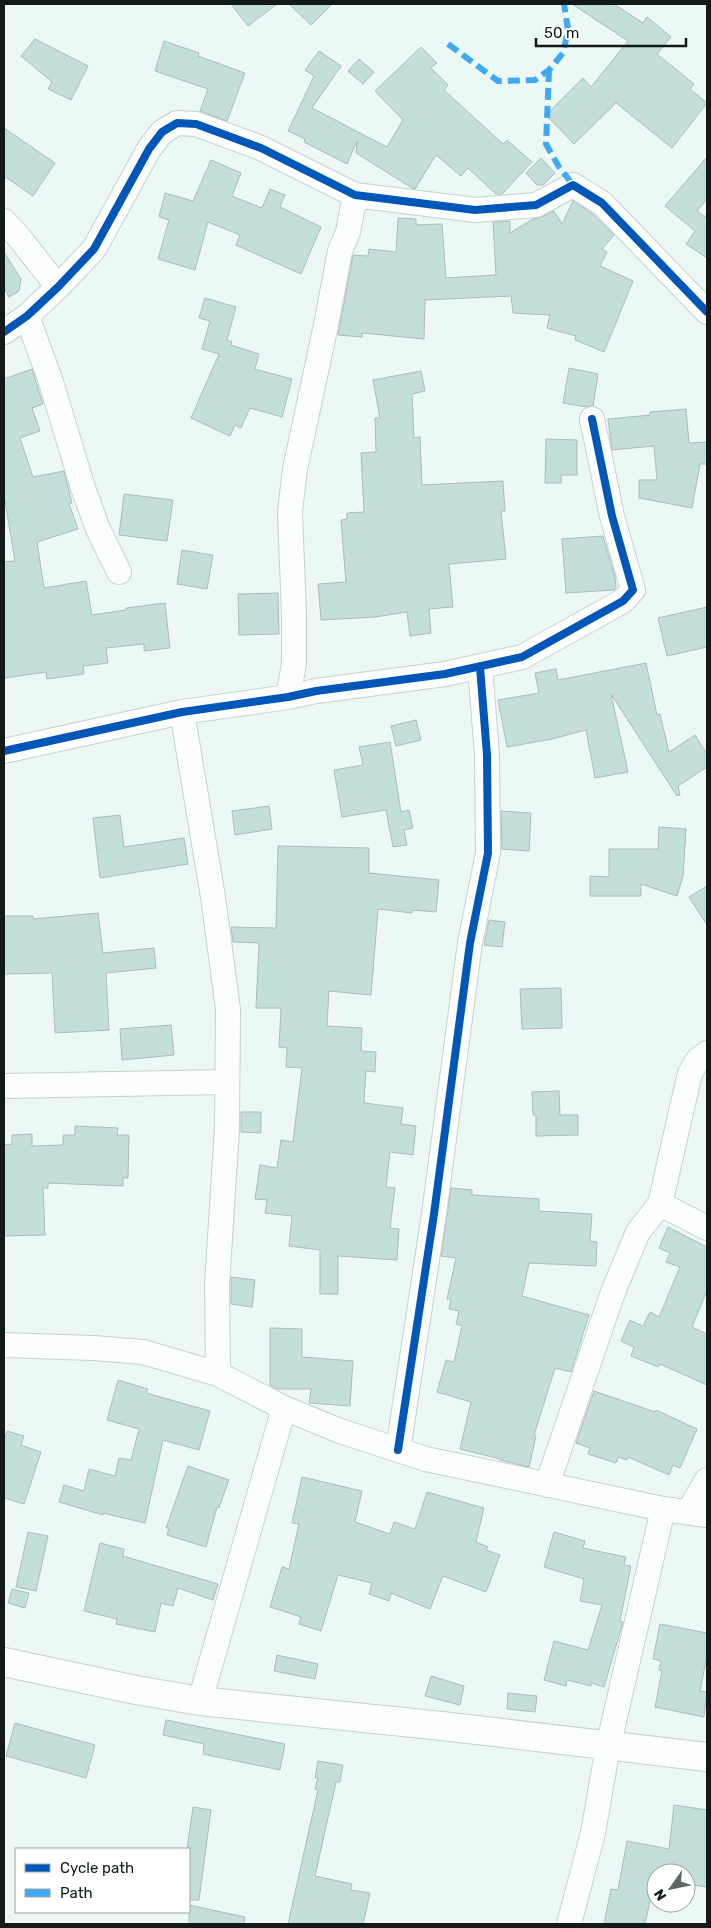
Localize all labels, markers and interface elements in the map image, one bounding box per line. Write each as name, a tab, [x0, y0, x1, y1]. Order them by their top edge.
scale bar	[536, 15, 686, 47]
text: 50 m	[544, 24, 579, 42]
legend	[15, 1848, 190, 1913]
text: Cycle path	[60, 1859, 134, 1877]
north arrow	[646, 1863, 696, 1913]
text: Path	[60, 1884, 93, 1902]
text: N	[651, 1886, 670, 1904]

